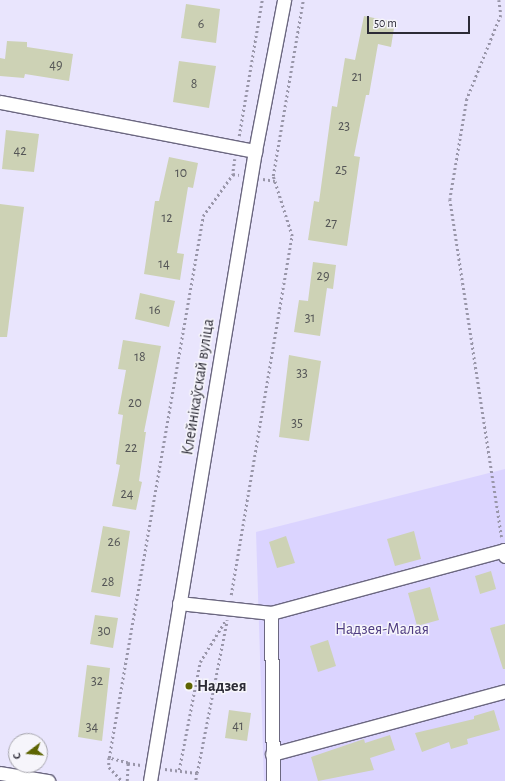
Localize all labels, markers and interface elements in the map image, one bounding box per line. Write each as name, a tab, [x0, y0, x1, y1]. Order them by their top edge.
scale bar	[369, 8, 472, 34]
house number: 6	[198, 16, 204, 32]
text: 50 m	[374, 17, 397, 29]
house number: 49	[49, 57, 63, 73]
house number: 21	[351, 69, 363, 85]
house number: 8	[191, 76, 197, 92]
house number: 23	[338, 118, 350, 134]
house number: 42	[13, 143, 27, 159]
house number: 25	[335, 162, 347, 178]
house number: 10	[175, 165, 187, 181]
house number: 12	[161, 210, 173, 226]
house number: 27	[325, 215, 337, 231]
house number: 14	[158, 256, 170, 272]
house number: 29	[317, 268, 329, 284]
house number: 16	[149, 302, 161, 318]
house number: 31	[305, 310, 315, 326]
street label: Клейнікаўскай вуліца	[178, 317, 218, 457]
house number: 18	[134, 349, 146, 365]
house number: 33	[296, 365, 308, 381]
house number: 20	[128, 395, 142, 411]
house number: 35	[291, 415, 303, 431]
house number: 22	[125, 440, 137, 456]
house number: 24	[120, 486, 134, 502]
house number: 26	[108, 534, 120, 550]
house number: 28	[101, 574, 115, 590]
park label: Надзея-Малая	[335, 619, 429, 639]
house number: 30	[97, 623, 111, 639]
house number: 32	[91, 673, 103, 689]
place label: Надзея	[197, 676, 246, 696]
marker: Надзея	[184, 681, 194, 691]
house number: 41	[232, 718, 244, 734]
house number: 34	[86, 719, 98, 735]
north arrow	[8, 733, 48, 773]
text: С	[11, 752, 23, 761]

